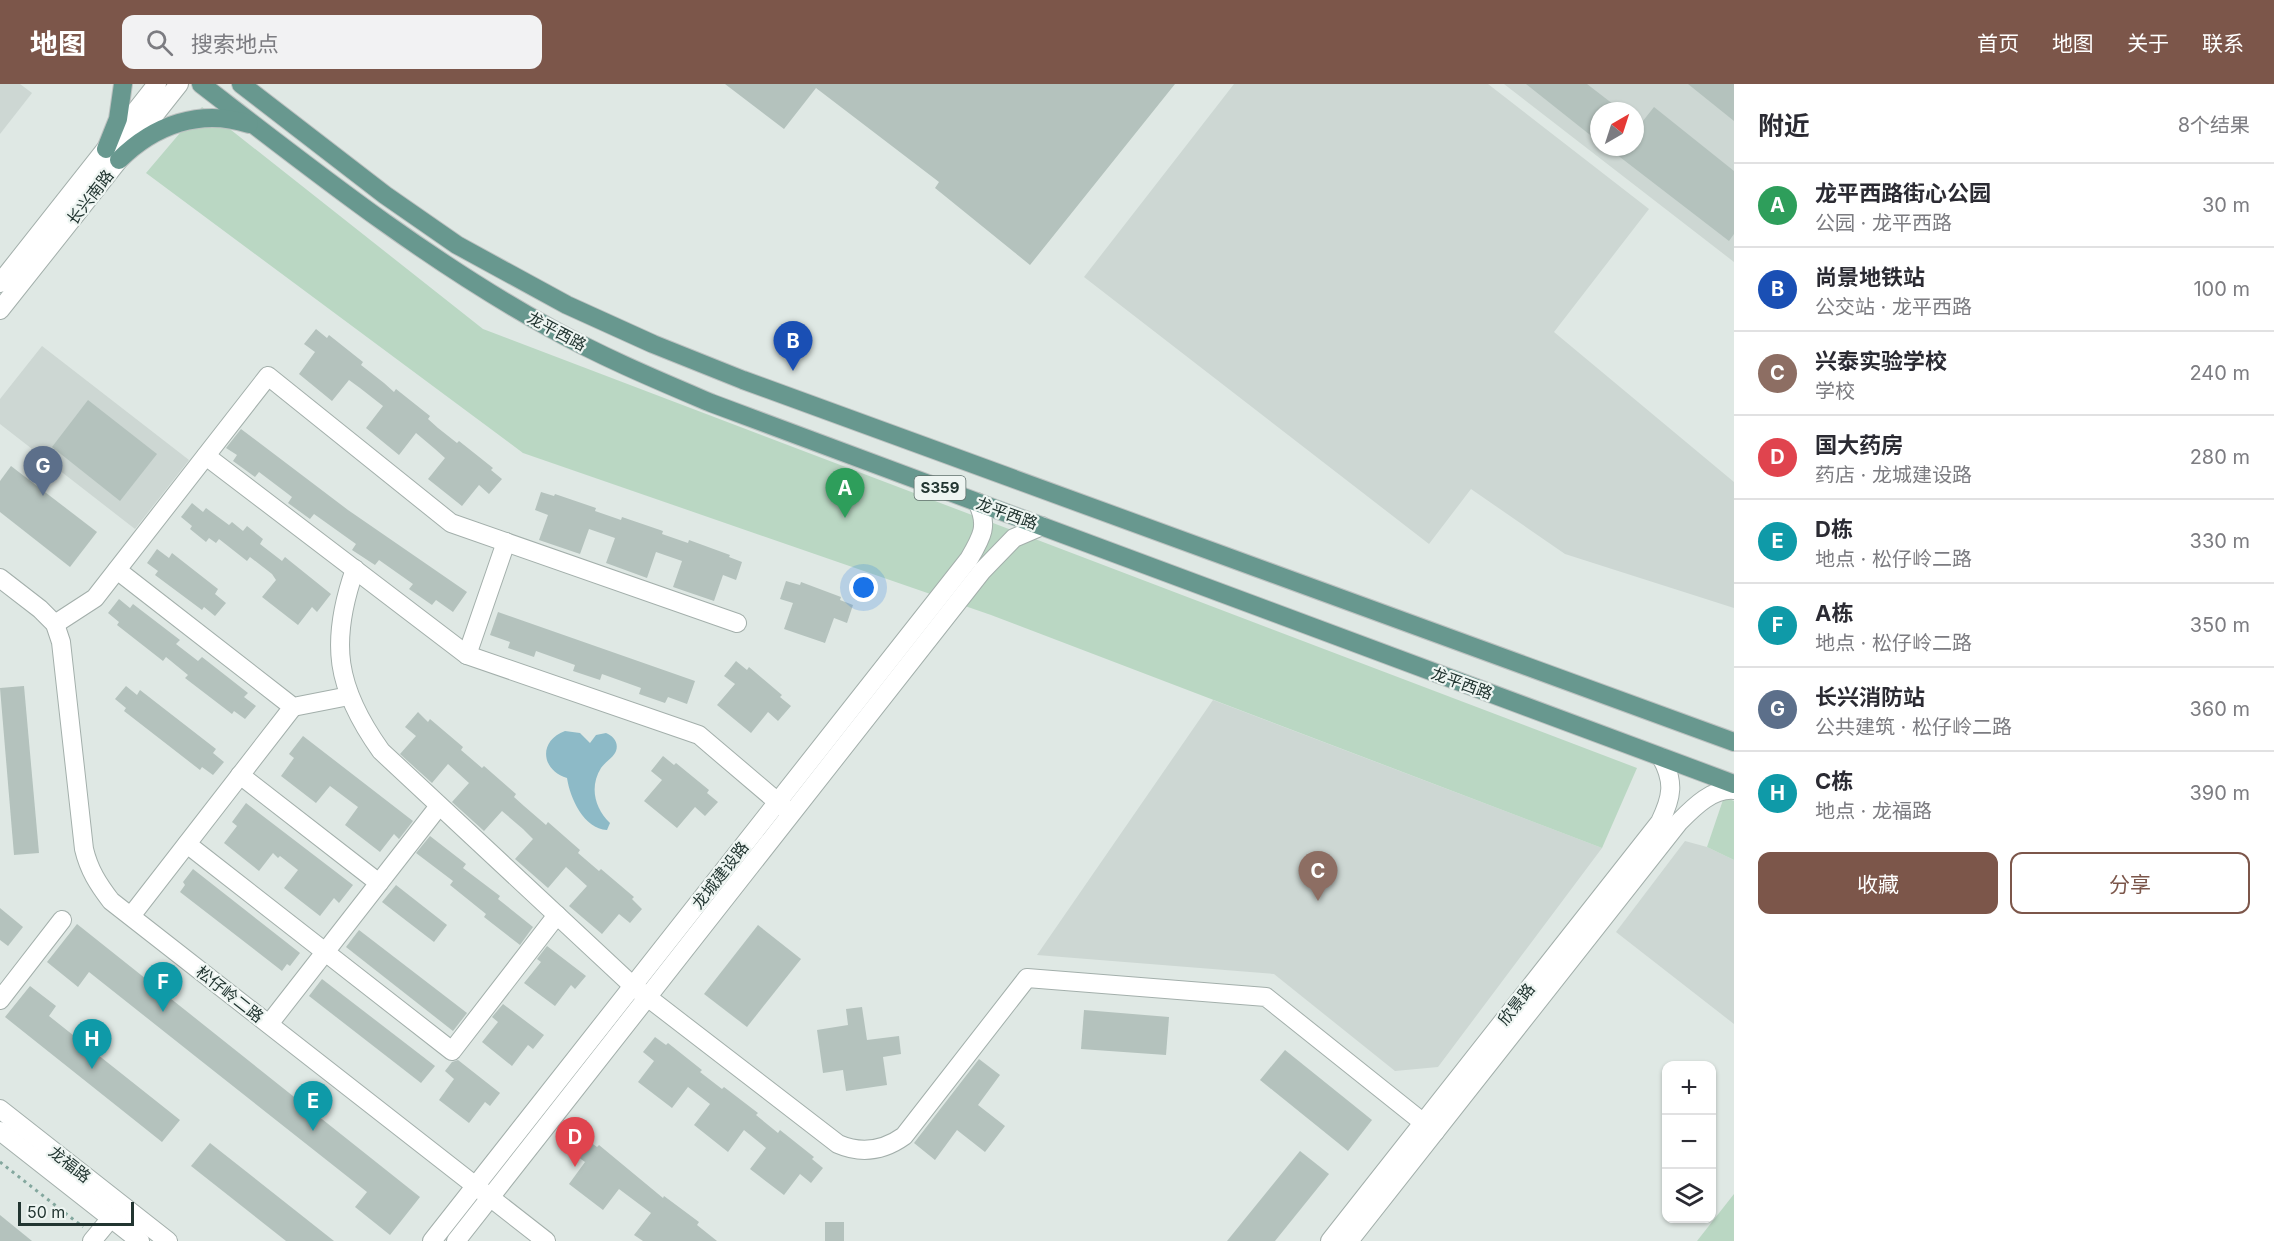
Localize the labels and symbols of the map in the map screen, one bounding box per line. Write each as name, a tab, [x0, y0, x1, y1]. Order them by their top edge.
north arrow	[1590, 102, 1644, 156]
street label: 长兴南路	[62, 166, 118, 228]
street label: 龙平西路	[524, 307, 590, 355]
pin: B	[774, 322, 812, 371]
pin: G	[24, 446, 63, 496]
pin: A	[826, 468, 864, 518]
road number: S359	[914, 476, 966, 500]
street label: 龙平西路	[974, 493, 1040, 533]
your location	[849, 573, 878, 602]
street label: 龙平西路	[1429, 663, 1495, 703]
street label: 龙城建设路	[687, 837, 753, 913]
pin: C	[1298, 852, 1338, 901]
street label: 松仔岭二路	[192, 961, 268, 1027]
pin: F	[144, 962, 182, 1012]
street label: 欣景路	[1493, 979, 1539, 1029]
pin: H	[72, 1020, 112, 1069]
pin: E	[294, 1082, 332, 1131]
pin: D	[556, 1118, 594, 1167]
street label: 龙福路	[45, 1141, 95, 1187]
scale bar	[18, 1199, 134, 1226]

